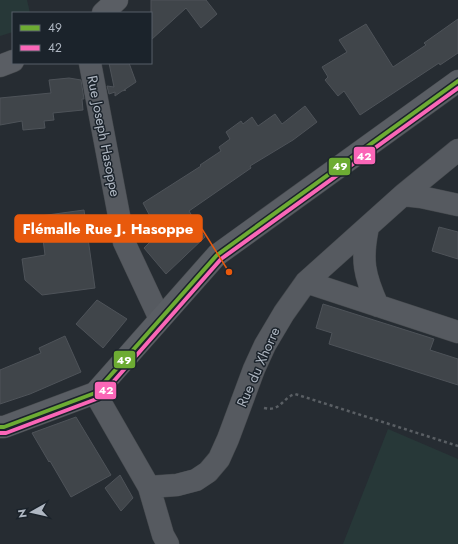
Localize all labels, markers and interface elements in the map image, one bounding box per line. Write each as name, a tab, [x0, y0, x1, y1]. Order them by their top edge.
legend	[12, 12, 152, 64]
text: 49	[48, 19, 62, 37]
text: 42	[48, 39, 62, 57]
street label: Rue Joseph Hasoppe	[82, 74, 126, 198]
line badge: 42	[353, 146, 376, 165]
text: 42	[357, 148, 371, 164]
line badge: 49	[328, 157, 351, 176]
text: 49	[332, 158, 348, 174]
callout: Flémalle Rue J. Hasoppe	[15, 215, 202, 242]
text: Flémalle Rue J. Hasoppe	[23, 218, 194, 240]
street label: Rue du Xhorre	[231, 324, 285, 410]
line badge: 49	[113, 350, 136, 369]
text: 49	[116, 352, 132, 368]
line badge: 42	[94, 381, 117, 400]
text: 42	[99, 382, 113, 398]
north arrow	[12, 492, 52, 532]
text: N	[14, 508, 31, 519]

